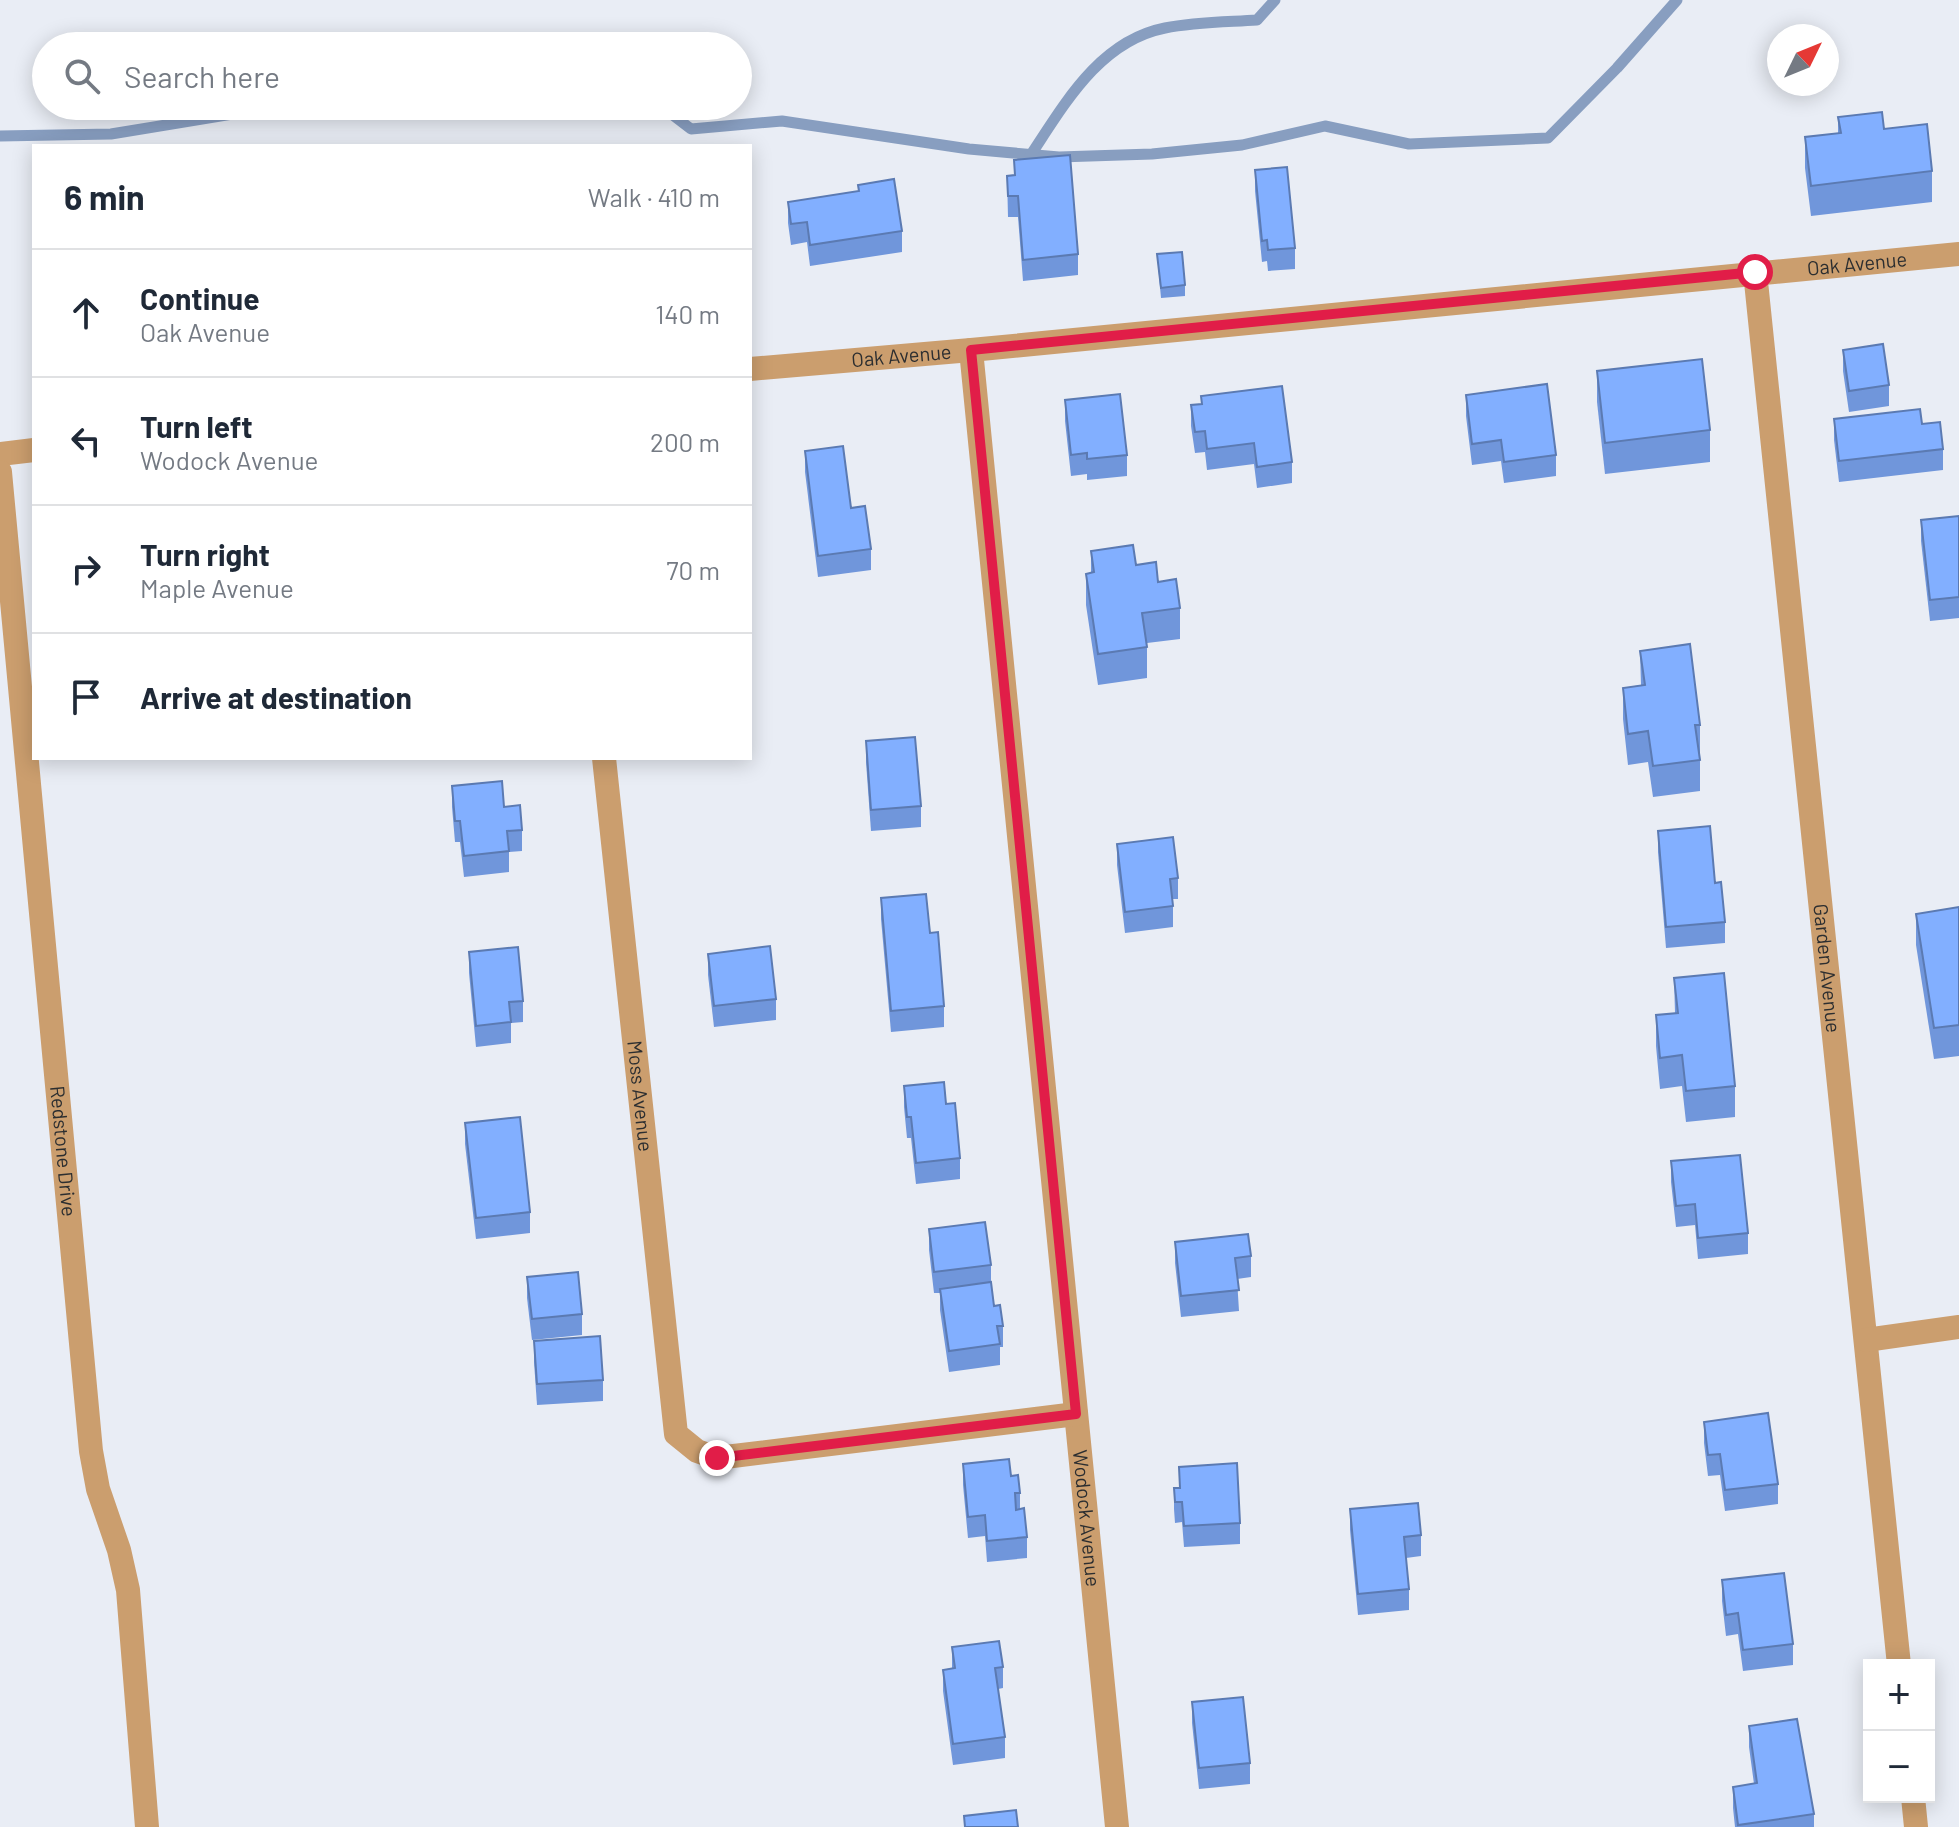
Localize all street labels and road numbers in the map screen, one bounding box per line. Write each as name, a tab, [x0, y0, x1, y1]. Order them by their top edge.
street label: Oak Avenue	[1806, 246, 1908, 280]
street label: Oak Avenue	[850, 339, 952, 371]
street label: Garden Avenue	[1809, 903, 1847, 1034]
street label: Moss Avenue	[623, 1039, 659, 1153]
street label: Redstone Drive	[46, 1085, 82, 1217]
street label: Wodock Avenue	[1069, 1449, 1106, 1588]

